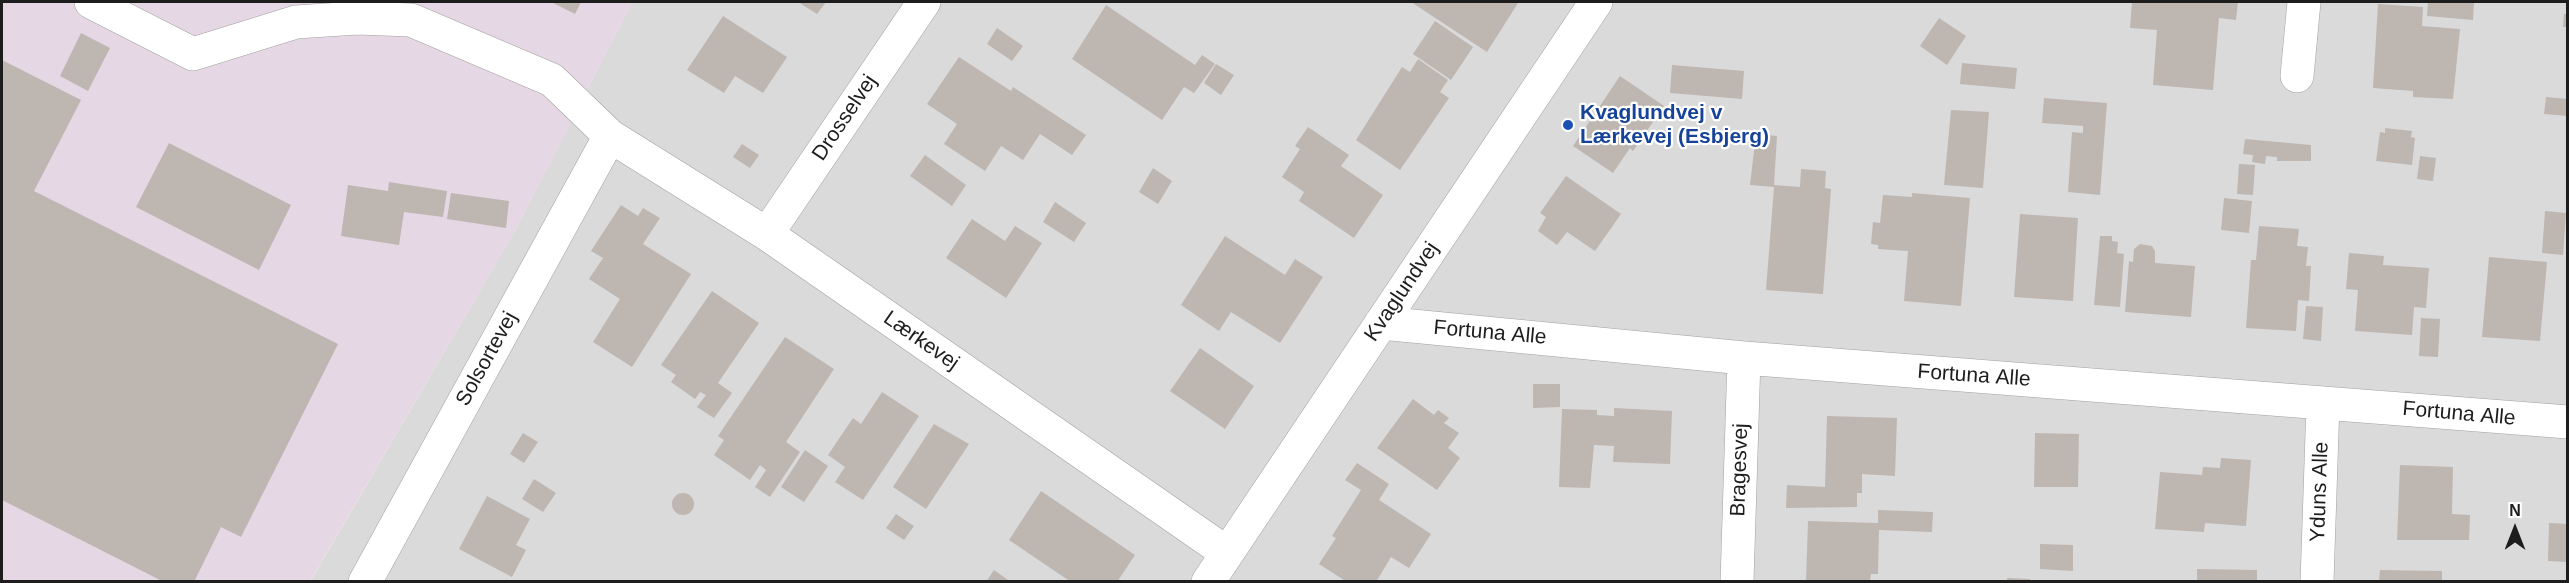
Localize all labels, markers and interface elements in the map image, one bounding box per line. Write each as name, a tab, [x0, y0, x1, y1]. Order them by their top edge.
street label: Drosselvej	[807, 70, 883, 166]
place label: Kvaglundvej v Lærkevej (Esbjerg)	[1580, 100, 1769, 150]
marker: Kvaglundvej v Lærkevej (Esbjerg)	[1561, 118, 1575, 132]
street label: Kvaglundvej	[1360, 238, 1444, 346]
street label: Lærkevej	[878, 306, 964, 376]
street label: Solsortevej	[451, 307, 523, 411]
street label: Fortuna Alle	[1433, 316, 1547, 350]
street label: Fortuna Alle	[1917, 359, 2031, 393]
street label: Fortuna Alle	[2402, 397, 2516, 431]
street label: Bragesvej	[1726, 423, 1754, 517]
street label: Yduns Alle	[2306, 441, 2334, 543]
north arrow	[2485, 499, 2545, 559]
text: N	[2509, 502, 2521, 519]

